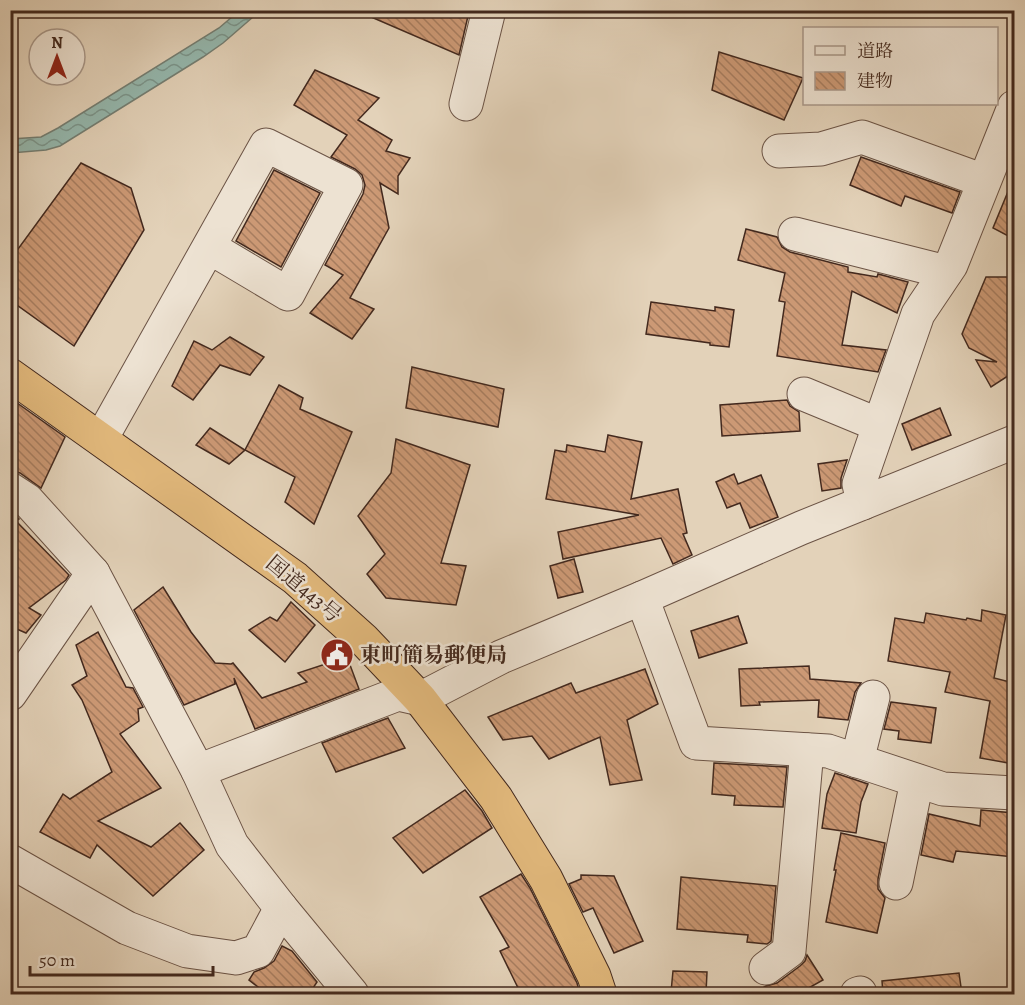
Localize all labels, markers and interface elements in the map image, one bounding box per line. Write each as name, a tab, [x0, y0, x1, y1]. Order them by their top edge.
north arrow	[27, 27, 87, 87]
legend	[803, 27, 998, 105]
text: N	[51, 32, 63, 54]
text: 道路	[857, 39, 893, 63]
text: 建物	[857, 69, 893, 93]
street label: 国道443号	[260, 549, 348, 629]
public building icon: 東町簡易郵便局	[319, 637, 355, 673]
place label: 東町簡易郵便局	[360, 641, 507, 669]
scale bar	[30, 939, 213, 977]
text: 50 m	[39, 948, 75, 972]

